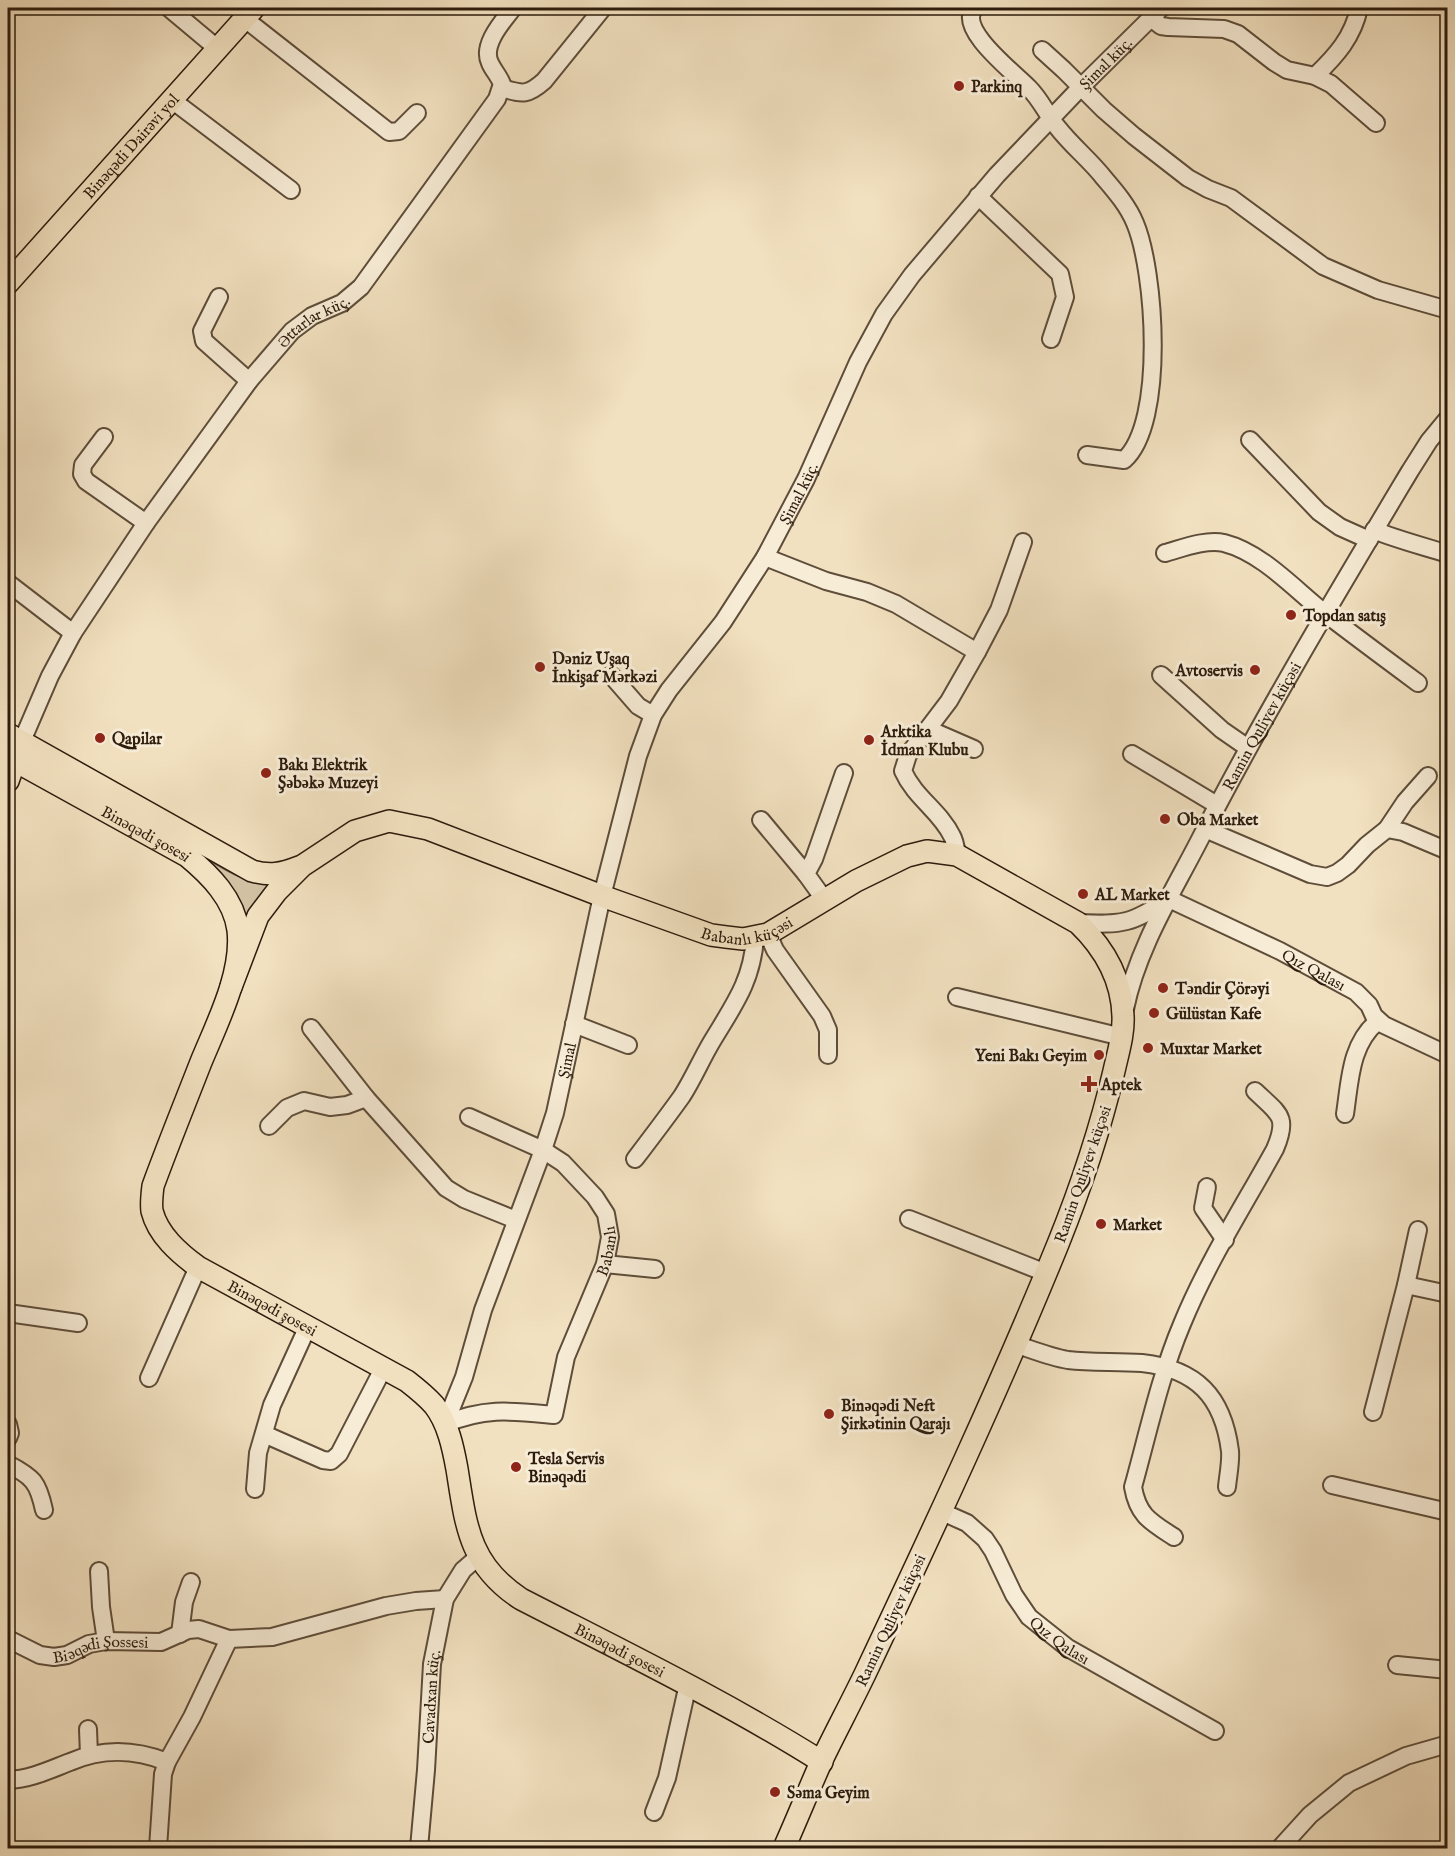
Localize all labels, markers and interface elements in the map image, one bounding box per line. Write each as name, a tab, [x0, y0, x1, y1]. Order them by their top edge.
street label: Şimal küç.	[1076, 34, 1137, 95]
place label: Parkinq	[971, 78, 1023, 98]
marker: Parkinq	[952, 79, 966, 93]
street label: Binəqədi Dairəvi yol	[80, 90, 185, 204]
street label: Əttarlar küç.	[274, 292, 355, 353]
street label: Şimal küç.	[776, 460, 824, 529]
place label: Topdan satış	[1302, 607, 1386, 627]
marker: Topdan satış	[1284, 608, 1298, 622]
place label: Dəniz Uşaq İnkişaf Mərkəzi	[552, 650, 658, 688]
street label: Ramin Quliyev küçəsi	[1219, 659, 1307, 795]
marker: Dəniz Uşaq İnkişaf Mərkəzi	[533, 660, 547, 674]
place label: Avtoservis	[1174, 662, 1243, 682]
marker: Avtoservis	[1248, 663, 1262, 677]
place label: Arktika İdman Klubu	[880, 723, 969, 761]
place label: Qapilar	[112, 730, 162, 750]
marker: Qapilar	[93, 731, 107, 745]
marker: Arktika İdman Klubu	[862, 733, 876, 747]
place label: Bakı Elektrik Şəbəkə Muzeyi	[278, 756, 379, 794]
marker: Bakı Elektrik Şəbəkə Muzeyi	[259, 766, 273, 780]
street label: Binəqədi şosesi	[97, 803, 194, 867]
place label: Oba Market	[1177, 811, 1259, 831]
marker: Oba Market	[1158, 812, 1172, 826]
place label: AL Market	[1094, 886, 1170, 906]
marker: AL Market	[1076, 887, 1090, 901]
street label: Babanlı küçəsi	[698, 913, 797, 951]
street label: Qız Qalası	[1278, 946, 1348, 996]
place label: Təndir Çörəyi	[1174, 980, 1270, 1000]
marker: Təndir Çörəyi	[1156, 981, 1170, 995]
place label: Gülüstan Kafe	[1166, 1005, 1262, 1025]
marker: Gülüstan Kafe	[1147, 1006, 1161, 1020]
street label: Şimal	[555, 1040, 582, 1081]
place label: Muxtar Market	[1160, 1040, 1262, 1060]
marker: Muxtar Market	[1141, 1041, 1155, 1055]
place label: Yeni Bakı Geyim	[975, 1047, 1088, 1067]
marker: Yeni Bakı Geyim	[1092, 1048, 1106, 1062]
place label: Aptek	[1100, 1076, 1142, 1096]
marker: Aptek	[1082, 1077, 1096, 1091]
street label: Ramin Quliyev küçəsi	[1051, 1103, 1117, 1246]
place label: Market	[1113, 1216, 1163, 1236]
marker: Market	[1094, 1217, 1108, 1231]
street label: Babanlı	[593, 1224, 622, 1280]
street label: Binəqədi şosesi	[223, 1277, 320, 1342]
place label: Binəqədi Neft Şirkətinin Qarajı	[841, 1397, 951, 1435]
marker: Binəqədi Neft Şirkətinin Qarajı	[822, 1407, 836, 1421]
place label: Tesla Servis Binəqədi	[527, 1450, 605, 1488]
marker: Tesla Servis Binəqədi	[509, 1460, 523, 1474]
street label: Ramin Quliyev küçəsi	[852, 1551, 931, 1690]
street label: Qız Qalası	[1025, 1613, 1092, 1670]
street label: Binəqədi şosesi	[570, 1620, 668, 1683]
street label: Biəqədi Şossesi	[52, 1633, 149, 1669]
street label: Cavadxan küç.	[420, 1648, 447, 1744]
place label: Səma Geyim	[787, 1784, 870, 1804]
marker: Səma Geyim	[768, 1785, 782, 1799]

